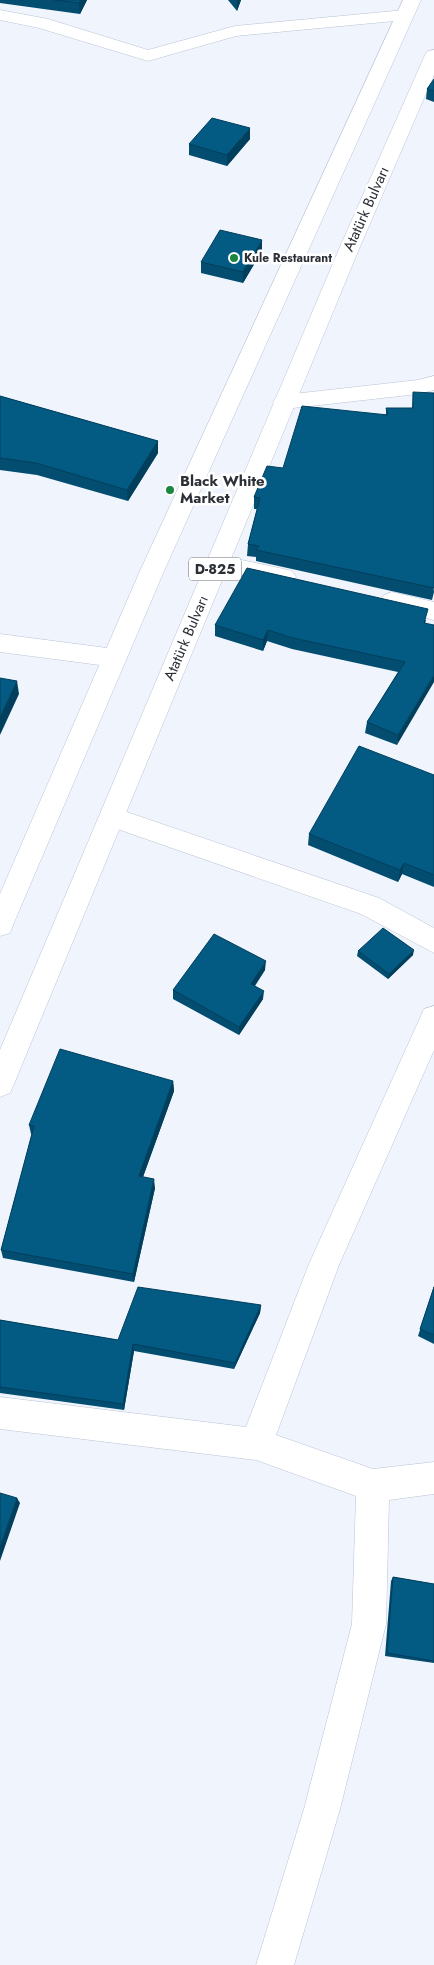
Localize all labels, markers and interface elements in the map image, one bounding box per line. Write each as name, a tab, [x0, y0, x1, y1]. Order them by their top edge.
street label: Atatürk Bulvarı	[337, 163, 395, 255]
place label: Kule Restaurant	[244, 249, 332, 267]
marker: Kule Restaurant	[228, 252, 240, 264]
place label: Black White Market	[180, 470, 265, 509]
marker: Black White Market	[164, 484, 176, 496]
road number: D-825	[189, 558, 241, 580]
street label: Atatürk Bulvarı	[158, 592, 214, 684]

